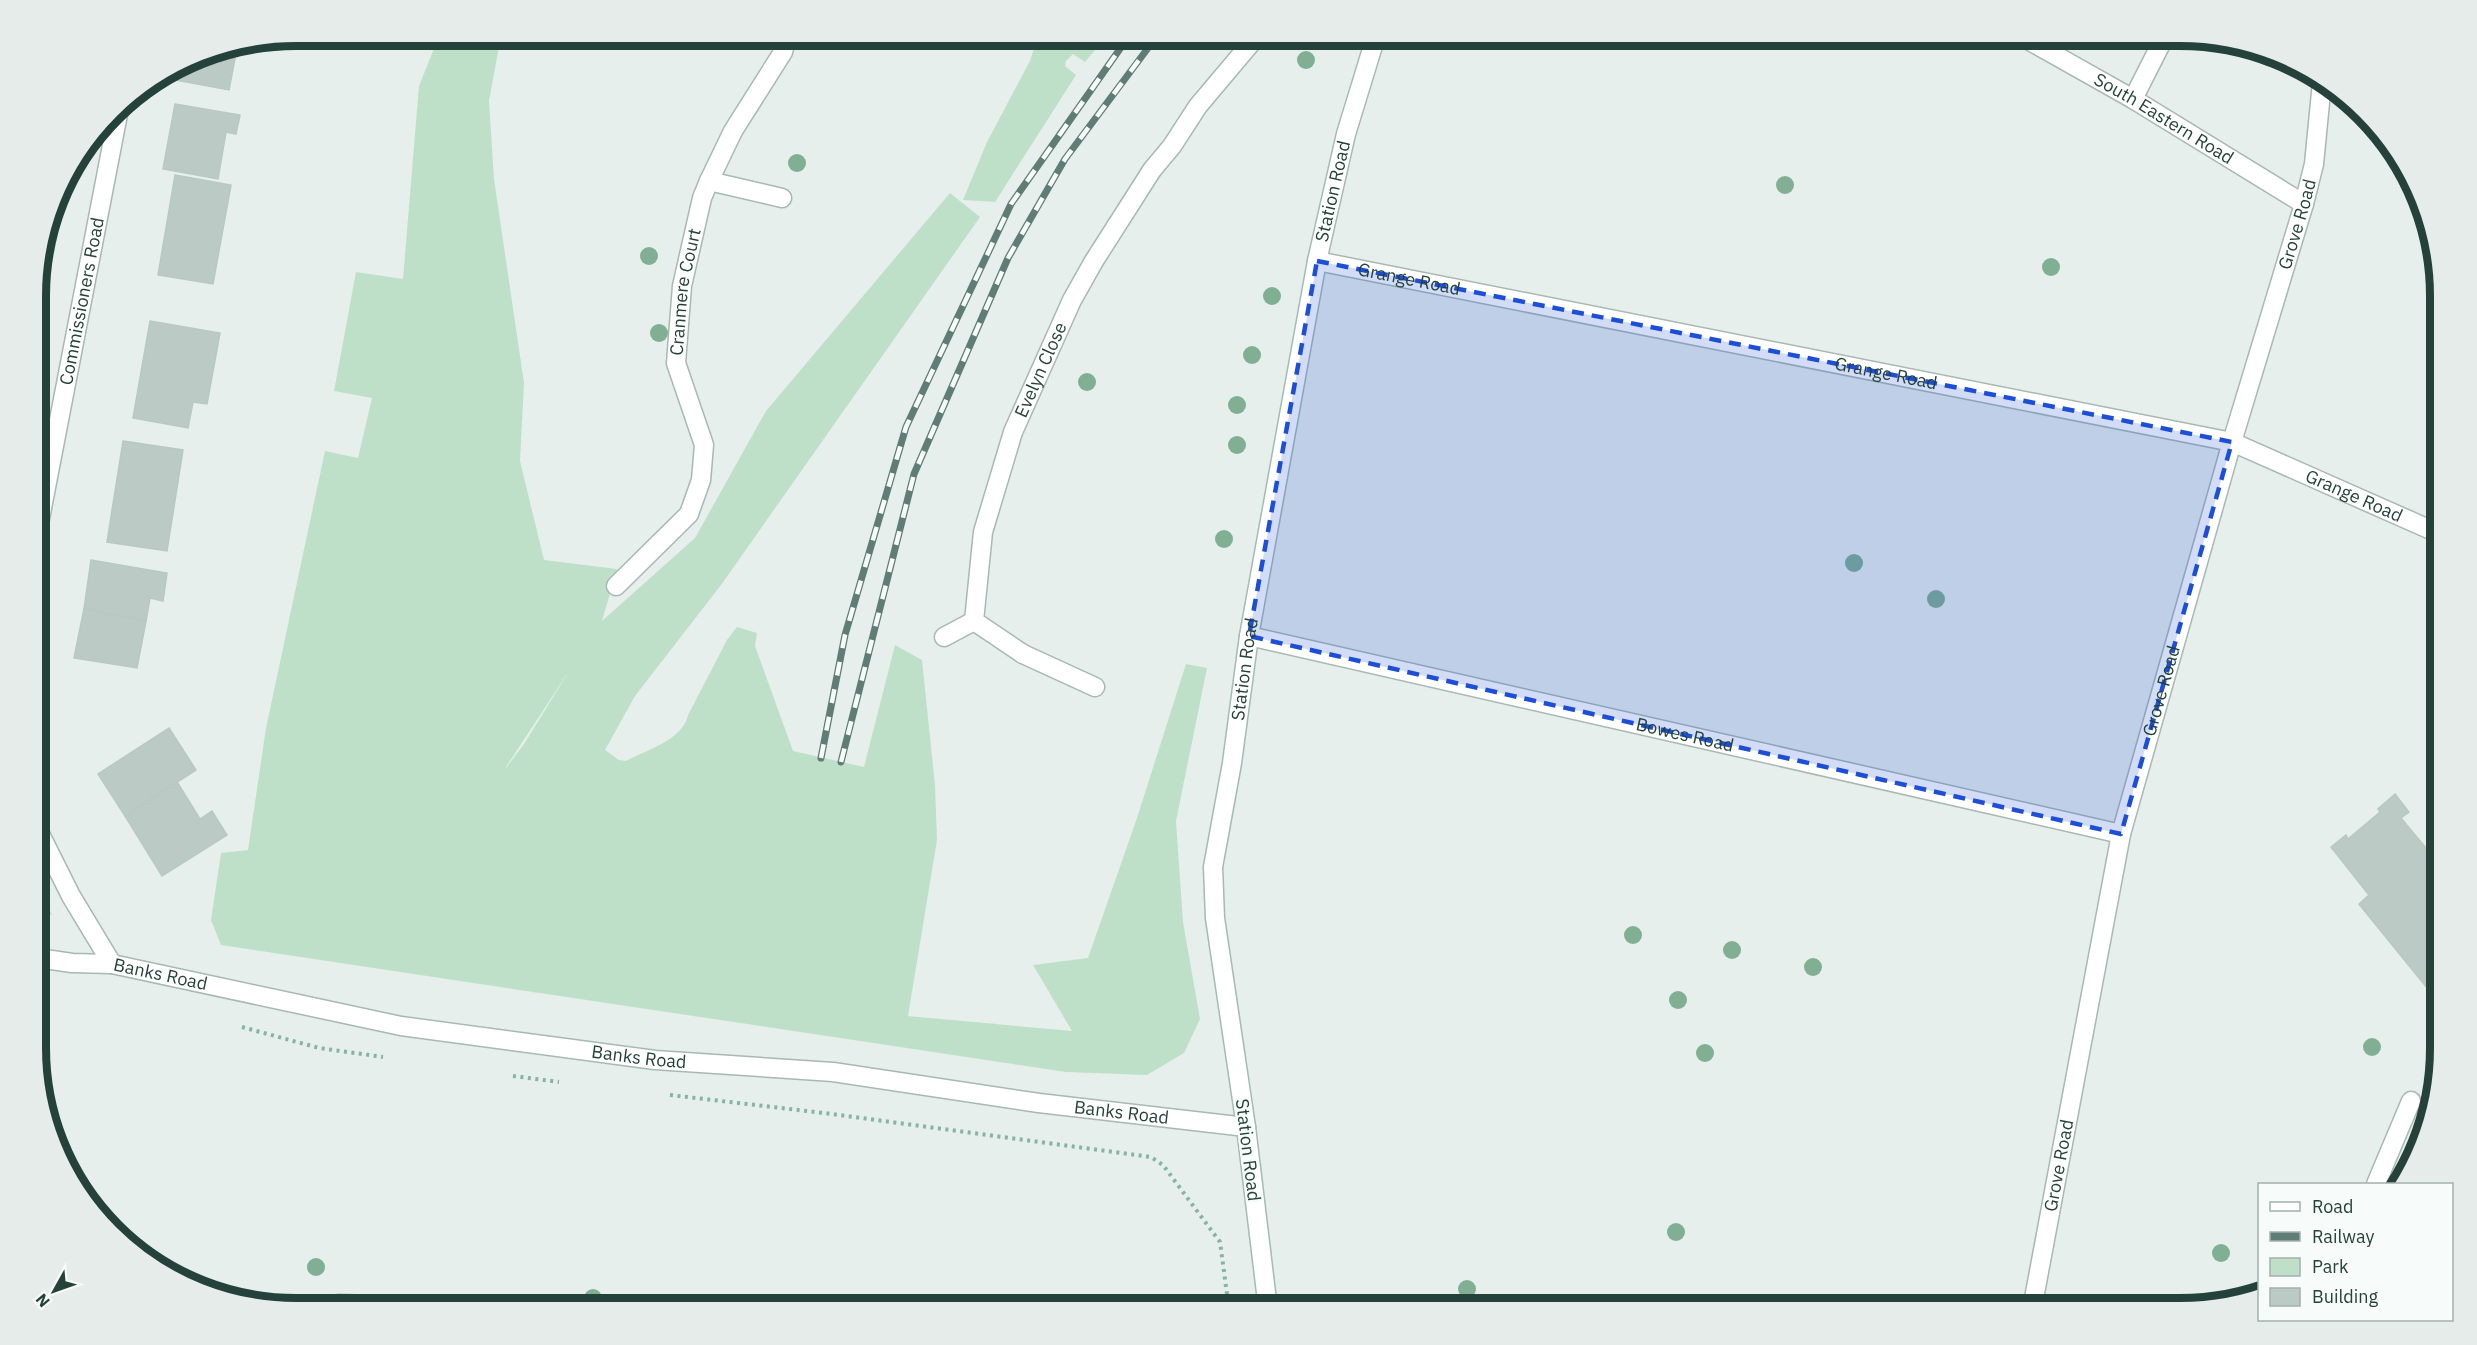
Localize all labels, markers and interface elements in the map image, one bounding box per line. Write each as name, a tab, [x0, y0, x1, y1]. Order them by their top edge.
street label: South Eastern Road	[2090, 67, 2238, 169]
street label: Station Road	[1310, 138, 1355, 244]
street label: Grove Road	[2273, 177, 2321, 272]
street label: Commissioners Road	[54, 215, 109, 387]
street label: Cranmere Court	[665, 226, 706, 356]
street label: Grange Road	[1356, 257, 1462, 300]
street label: Evelyn Close	[1009, 318, 1072, 421]
street label: Grange Road	[1833, 352, 1939, 394]
street label: Grange Road	[2302, 464, 2406, 527]
street label: Station Road	[1226, 616, 1263, 722]
street label: Grove Road	[2137, 643, 2185, 739]
street label: Bowes Road	[1634, 712, 1736, 757]
street label: Banks Road	[112, 953, 210, 995]
street label: Banks Road	[590, 1040, 687, 1073]
street label: Banks Road	[1073, 1095, 1170, 1129]
street label: Station Road	[1231, 1097, 1266, 1203]
street label: Grove Road	[2039, 1117, 2078, 1213]
legend	[2258, 1183, 2453, 1321]
text: Road	[2312, 1195, 2353, 1218]
text: Railway	[2312, 1225, 2374, 1248]
text: Park	[2312, 1255, 2349, 1278]
north arrow	[24, 1261, 84, 1321]
text: Building	[2312, 1285, 2379, 1308]
text: N	[31, 1290, 54, 1312]

